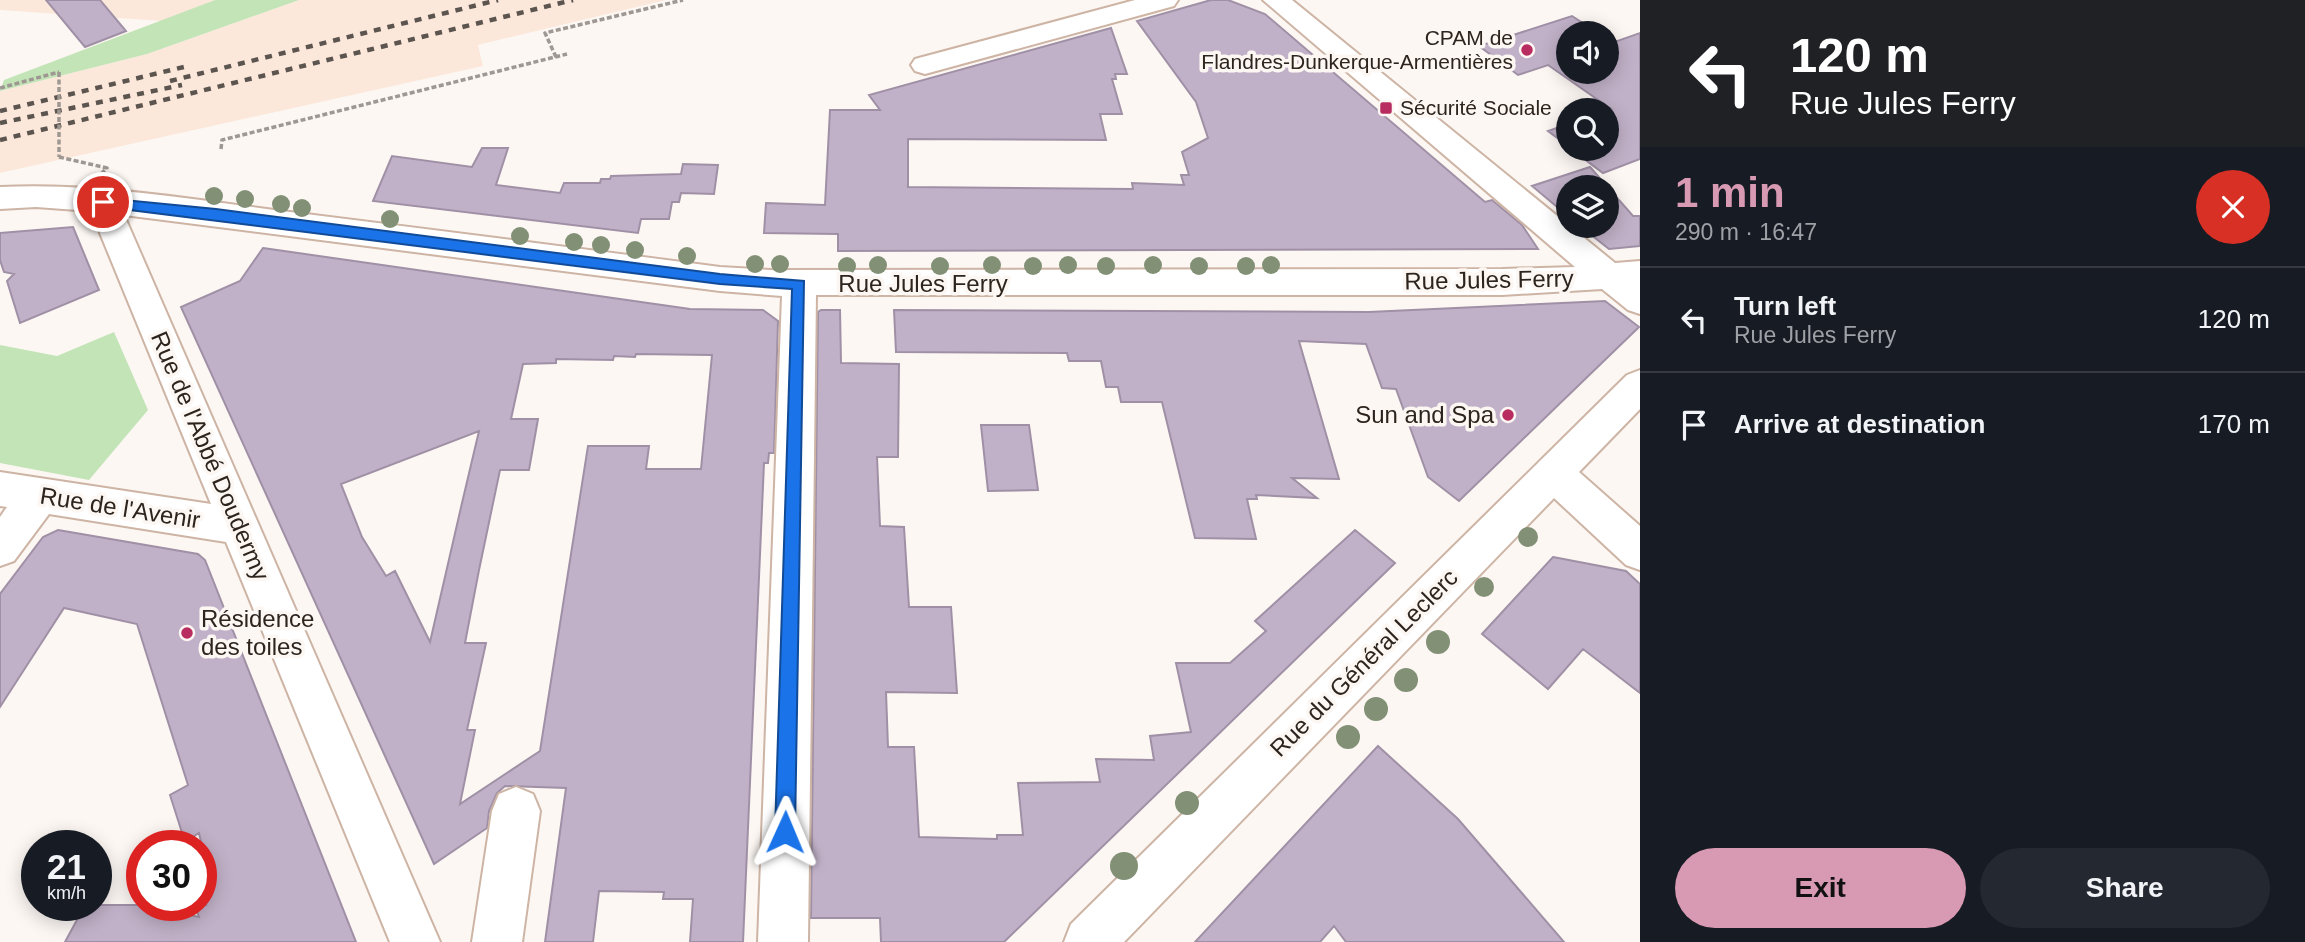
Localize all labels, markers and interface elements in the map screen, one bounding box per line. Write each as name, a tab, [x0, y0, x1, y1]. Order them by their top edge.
map controls	[1556, 21, 1619, 238]
button: sound	[1556, 21, 1619, 84]
place label: CPAM de Flandres-Dunkerque-Armentières	[1201, 26, 1513, 73]
icon: left	[1675, 28, 1766, 119]
text: 120 m	[1790, 28, 1929, 82]
marker: CPAM de Flandres-Dunkerque-Armentières	[1519, 42, 1535, 58]
text: Rue Jules Ferry	[1790, 85, 2016, 121]
place label: Sécurité Sociale	[1400, 96, 1552, 119]
button: search	[1556, 98, 1619, 161]
marker: Sécurité Sociale	[1378, 100, 1394, 116]
text: 1 min	[1675, 169, 1785, 216]
button: close	[2196, 170, 2270, 244]
pin	[73, 172, 133, 232]
button: layers	[1556, 175, 1619, 238]
icon: arrive	[84, 183, 122, 221]
text: 290 m · 16:47	[1675, 219, 1817, 245]
street label: Rue Jules Ferry	[1404, 265, 1574, 294]
street label: Rue Jules Ferry	[838, 270, 1008, 297]
text: Turn left	[1734, 291, 1836, 321]
icon: left	[1675, 301, 1713, 339]
text: 120 m	[2198, 304, 2270, 334]
text: Rue Jules Ferry	[1734, 322, 1896, 348]
street label: Rue de l'Abbé Doudermy	[146, 327, 275, 584]
place label: Sun and Spa	[1355, 401, 1495, 428]
icon: arrive	[1675, 406, 1713, 444]
marker: Sun and Spa	[1500, 407, 1516, 423]
text: Arrive at destination	[1734, 409, 1985, 439]
text: 170 m	[2198, 409, 2270, 439]
street label: Rue de l'Avenir	[38, 482, 202, 533]
street label: Rue du Général Leclerc	[1264, 563, 1463, 762]
place label: Résidence des toiles	[201, 605, 314, 660]
marker: Résidence des toiles	[179, 625, 195, 641]
position arrow	[748, 795, 822, 869]
speed limit sign: 30	[126, 830, 217, 921]
text: 21	[47, 847, 86, 886]
button: Exit	[1675, 848, 1966, 928]
button: Share	[1980, 848, 2270, 928]
text: km/h	[47, 883, 86, 903]

